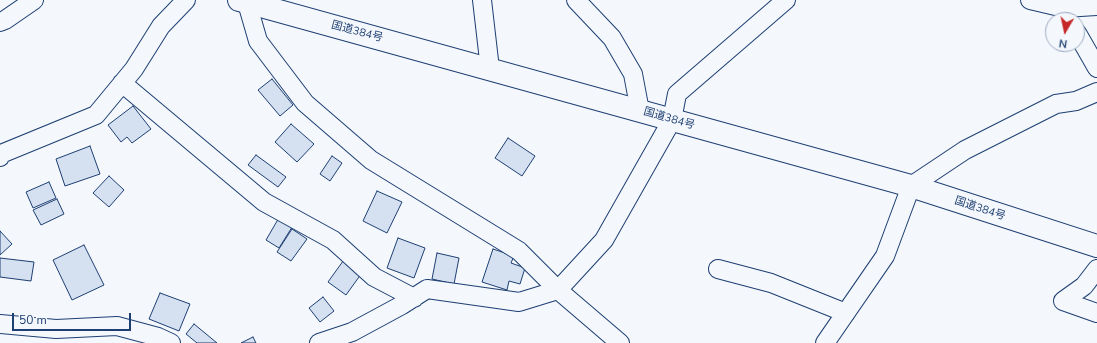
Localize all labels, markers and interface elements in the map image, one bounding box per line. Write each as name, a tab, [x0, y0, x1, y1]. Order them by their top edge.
north arrow	[1045, 12, 1085, 52]
street label: 国道384号	[330, 19, 384, 45]
text: N	[1058, 35, 1068, 51]
street label: 国道384号	[642, 105, 696, 133]
street label: 国道384号	[953, 195, 1007, 223]
scale bar	[14, 305, 133, 331]
text: 50 m	[19, 312, 47, 328]

